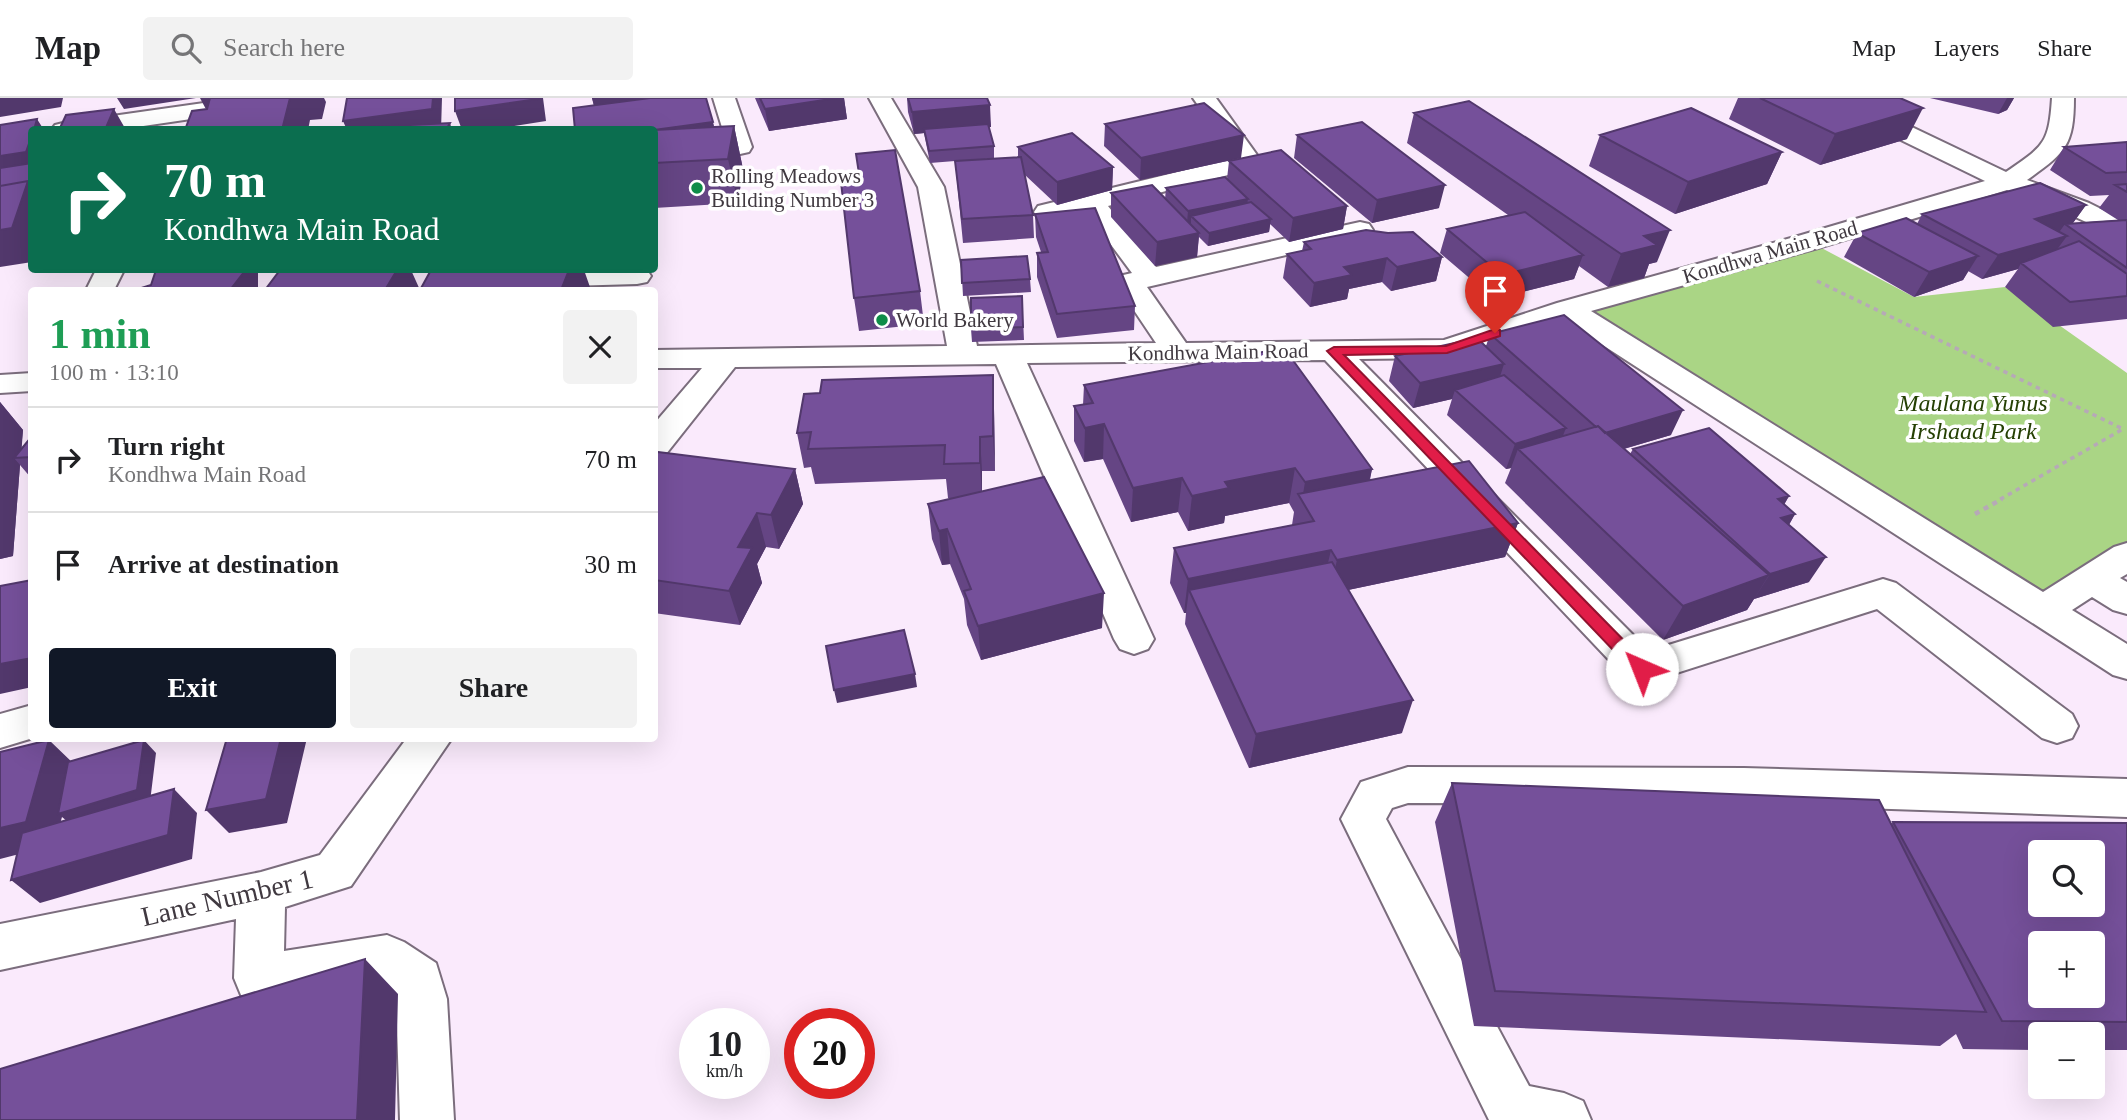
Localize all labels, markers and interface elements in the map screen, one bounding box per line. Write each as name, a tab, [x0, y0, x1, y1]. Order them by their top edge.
search box	[143, 17, 633, 80]
icon: search	[167, 29, 205, 67]
text: Map	[35, 30, 101, 66]
text: Search here	[223, 33, 345, 62]
text: Map	[1852, 35, 1896, 61]
text: Layers	[1934, 35, 1999, 61]
text: Share	[2037, 35, 2092, 61]
text: 70 m	[164, 153, 266, 208]
icon: right	[49, 154, 140, 245]
place label: Rolling Meadows Building Number 3	[711, 164, 874, 212]
marker: Rolling Meadows Building Number 3	[689, 180, 705, 196]
text: Kondhwa Main Road	[164, 211, 440, 247]
street label: Kondhwa Main Road	[1680, 215, 1861, 288]
pin	[1465, 261, 1525, 333]
icon: arrive	[1476, 272, 1514, 310]
place label: World Bakery	[896, 308, 1014, 332]
button: close	[563, 310, 637, 384]
text: 1 min	[49, 311, 151, 357]
marker: World Bakery	[874, 312, 890, 328]
street label: Kondhwa Main Road	[1127, 338, 1309, 366]
text: 100 m · 13:10	[49, 360, 179, 385]
park label: Maulana Yunus Irshaad Park	[1897, 390, 2048, 444]
text: Turn right	[108, 432, 225, 461]
icon: right	[49, 441, 87, 479]
text: 70 m	[584, 445, 637, 474]
text: Kondhwa Main Road	[108, 462, 306, 487]
icon: arrive	[49, 546, 87, 584]
text: Arrive at destination	[108, 550, 339, 579]
text: 30 m	[584, 550, 637, 579]
position arrow	[1605, 632, 1679, 706]
button: Exit	[49, 648, 336, 728]
button: Share	[350, 648, 637, 728]
map controls	[2028, 840, 2105, 1099]
button: search	[2028, 840, 2105, 917]
street label: Lane Number 1	[138, 863, 316, 932]
button: +	[2028, 931, 2105, 1008]
speed limit sign: 20	[784, 1008, 875, 1099]
button: −	[2028, 1022, 2105, 1099]
text: 10	[707, 1025, 742, 1064]
text: km/h	[706, 1061, 743, 1081]

